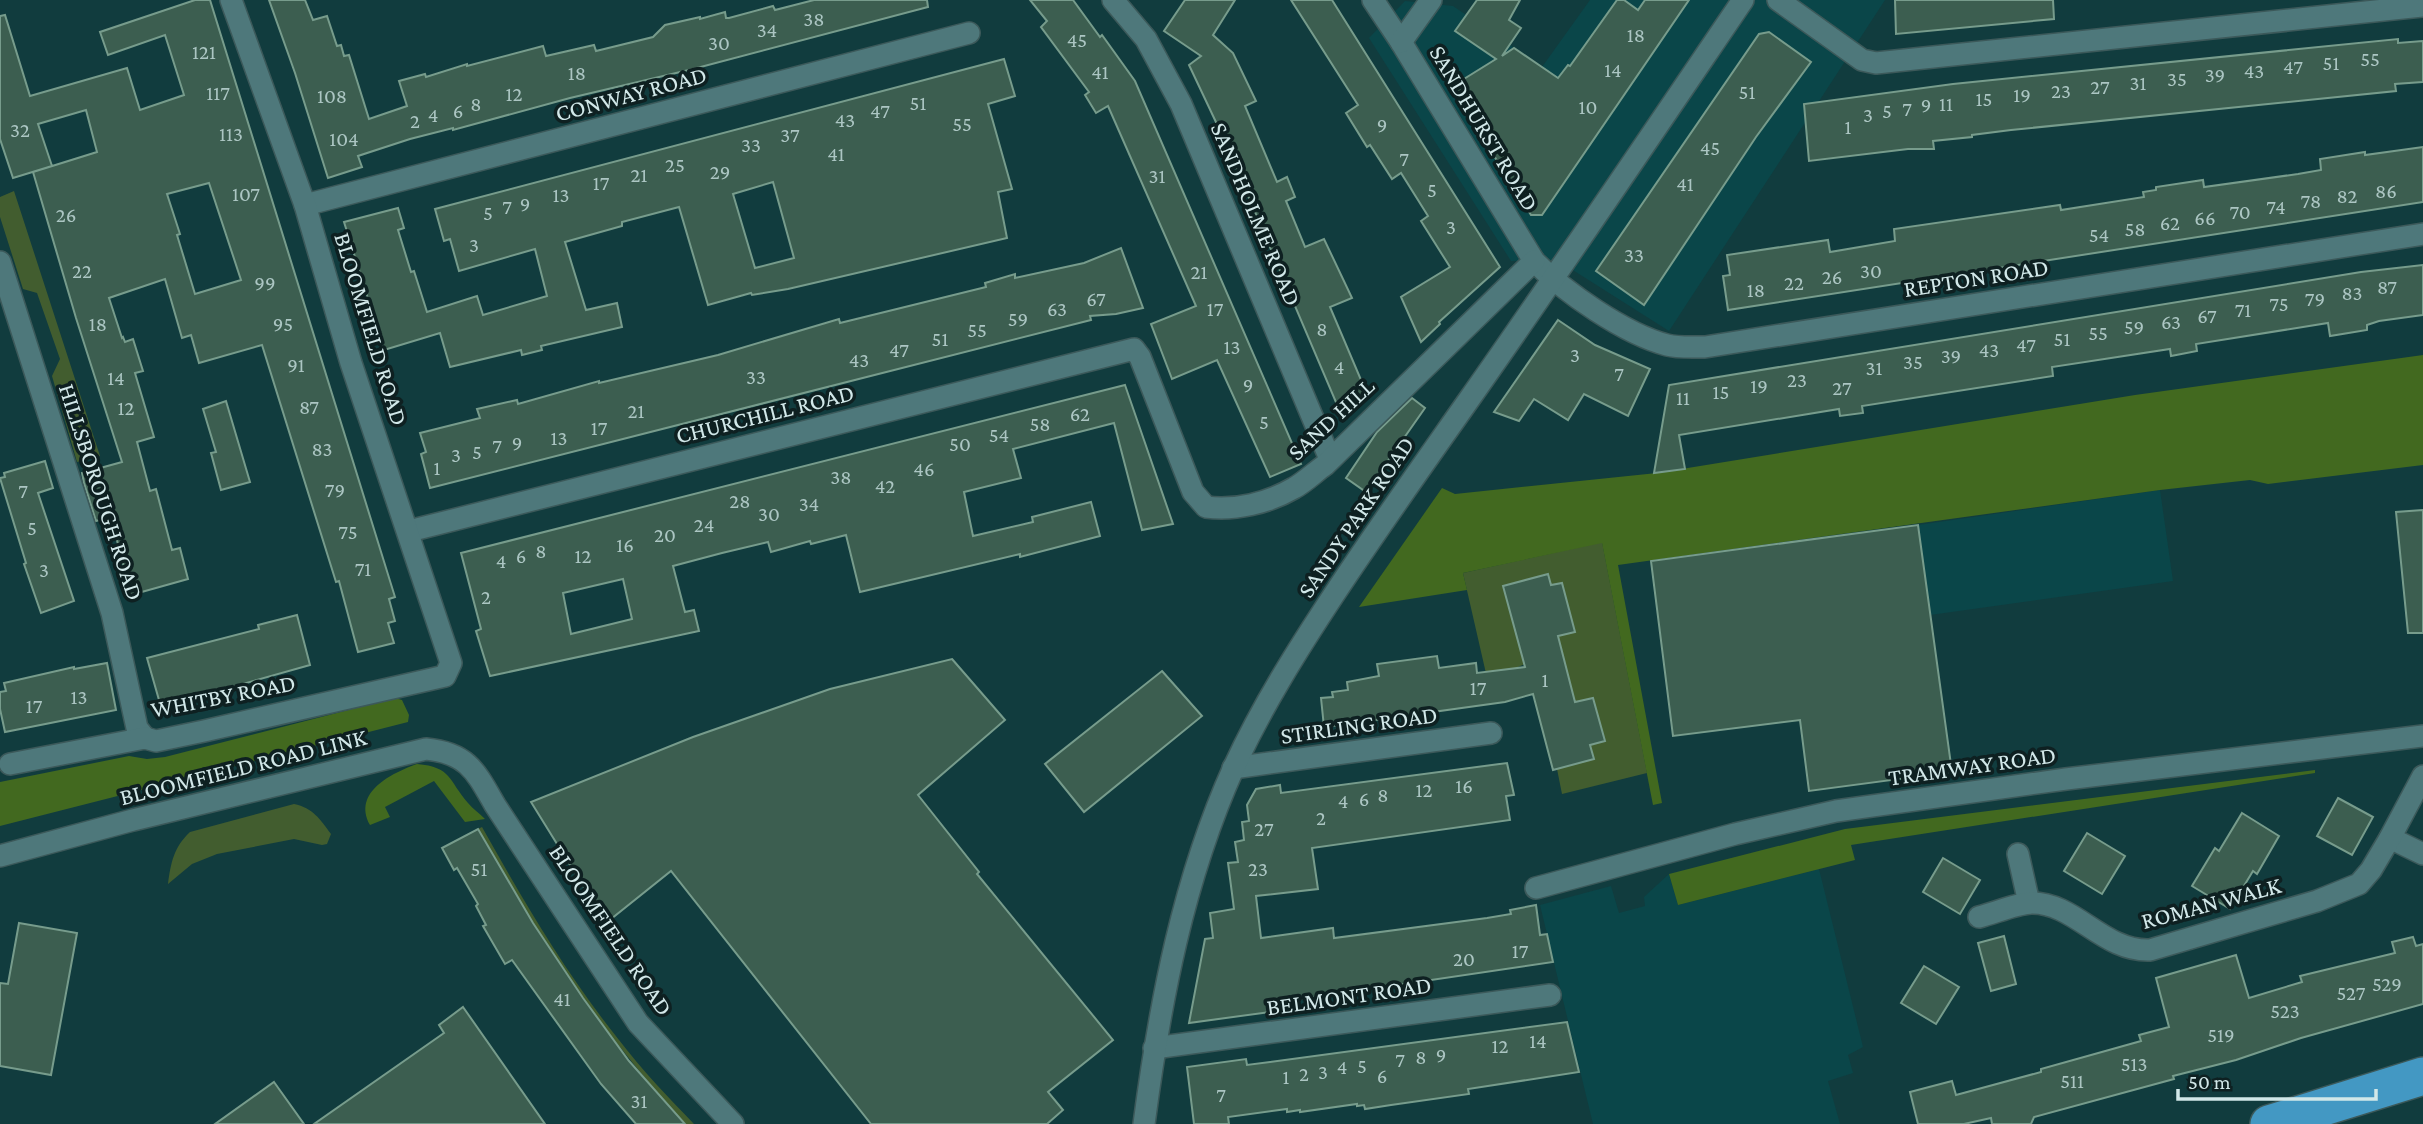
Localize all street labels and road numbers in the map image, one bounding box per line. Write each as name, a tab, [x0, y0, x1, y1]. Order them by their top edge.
street label: SANDHURST ROAD	[1424, 40, 1544, 215]
street label: CONWAY ROAD	[552, 60, 709, 127]
street label: SANDHOLME ROAD	[1206, 118, 1307, 310]
street label: BLOOMFIELD ROAD	[329, 229, 414, 429]
street label: REPTON ROAD	[1902, 253, 2050, 302]
street label: SAND HILL	[1282, 372, 1379, 465]
street label: CHURCHILL ROAD	[673, 378, 857, 449]
street label: HILLSBOROUGH ROAD	[54, 380, 149, 604]
street label: SANDY PARK ROAD	[1292, 431, 1419, 602]
street label: WHITBY ROAD	[148, 668, 298, 723]
street label: STIRLING ROAD	[1279, 700, 1439, 749]
street label: BLOOMFIELD ROAD LINK	[117, 723, 369, 810]
street label: TRAMWAY ROAD	[1886, 740, 2057, 791]
street label: BLOOMFIELD ROAD	[544, 839, 679, 1020]
street label: ROMAN WALK	[2138, 871, 2284, 934]
street label: BELMONT ROAD	[1265, 971, 1433, 1020]

